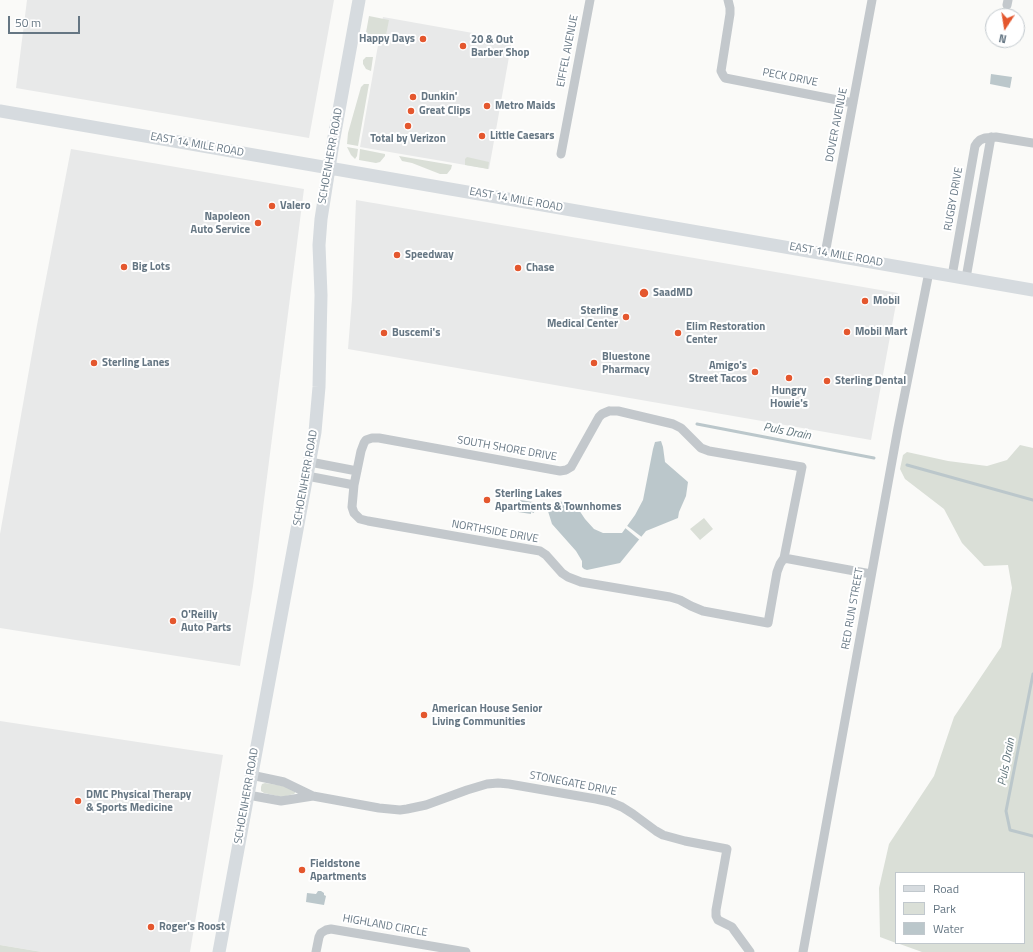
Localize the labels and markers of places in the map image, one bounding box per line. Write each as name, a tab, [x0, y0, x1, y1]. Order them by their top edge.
place label: Happy Days	[359, 32, 415, 46]
place label: 20 & Out Barber Shop	[471, 33, 529, 59]
marker: Happy Days	[418, 34, 428, 44]
marker: 20 & Out Barber Shop	[458, 41, 468, 51]
place label: Dunkin'	[421, 90, 457, 104]
marker: Dunkin'	[408, 92, 418, 102]
place label: Metro Maids	[495, 99, 555, 113]
marker: Metro Maids	[482, 101, 492, 111]
place label: Great Clips	[419, 104, 470, 118]
marker: Great Clips	[406, 106, 416, 116]
marker: Total by Verizon	[403, 121, 413, 131]
place label: Little Caesars	[490, 129, 554, 143]
marker: Little Caesars	[477, 131, 487, 141]
place label: Total by Verizon	[370, 132, 446, 146]
place label: Valero	[280, 199, 311, 213]
marker: Valero	[267, 201, 277, 211]
place label: Napoleon Auto Service	[191, 210, 250, 236]
marker: Napoleon Auto Service	[253, 218, 263, 228]
place label: Speedway	[405, 248, 454, 262]
marker: Speedway	[392, 250, 402, 260]
place label: Big Lots	[132, 260, 170, 274]
place label: Chase	[526, 261, 554, 275]
marker: Big Lots	[119, 262, 129, 272]
marker: Chase	[513, 263, 523, 273]
place label: SaadMD	[653, 286, 693, 300]
marker: SaadMD	[638, 287, 650, 299]
place label: Mobil	[873, 294, 900, 308]
marker: Mobil	[860, 296, 870, 306]
place label: Sterling Medical Center	[547, 304, 618, 330]
marker: Sterling Medical Center	[621, 312, 631, 322]
place label: Elim Restoration Center	[686, 320, 765, 346]
place label: Mobil Mart	[855, 325, 908, 339]
place label: Buscemi's	[392, 326, 440, 340]
marker: Mobil Mart	[842, 327, 852, 337]
marker: Buscemi's	[379, 328, 389, 338]
marker: Elim Restoration Center	[673, 328, 683, 338]
place label: Bluestone Pharmacy	[602, 350, 650, 376]
place label: Sterling Lanes	[102, 356, 170, 370]
marker: Sterling Lanes	[89, 358, 99, 368]
marker: Bluestone Pharmacy	[589, 358, 599, 368]
place label: Amigo's Street Tacos	[689, 359, 747, 385]
marker: Amigo's Street Tacos	[750, 367, 760, 377]
marker: Hungry Howie's	[784, 373, 794, 383]
place label: Sterling Dental	[835, 374, 906, 388]
marker: Sterling Dental	[822, 376, 832, 386]
place label: Hungry Howie's	[770, 384, 808, 410]
place label: Sterling Lakes Apartments & Townhomes	[495, 487, 621, 513]
marker: Sterling Lakes Apartments & Townhomes	[482, 495, 492, 505]
place label: O'Reilly Auto Parts	[181, 608, 231, 634]
marker: O'Reilly Auto Parts	[168, 616, 178, 626]
place label: American House Senior Living Communities	[432, 702, 542, 728]
marker: American House Senior Living Communities	[419, 710, 429, 720]
place label: DMC Physical Therapy & Sports Medicine	[86, 788, 191, 814]
marker: DMC Physical Therapy & Sports Medicine	[73, 796, 83, 806]
place label: Fieldstone Apartments	[310, 857, 366, 883]
marker: Fieldstone Apartments	[297, 865, 307, 875]
place label: Roger's Roost	[159, 920, 225, 934]
marker: Roger's Roost	[146, 922, 156, 932]

